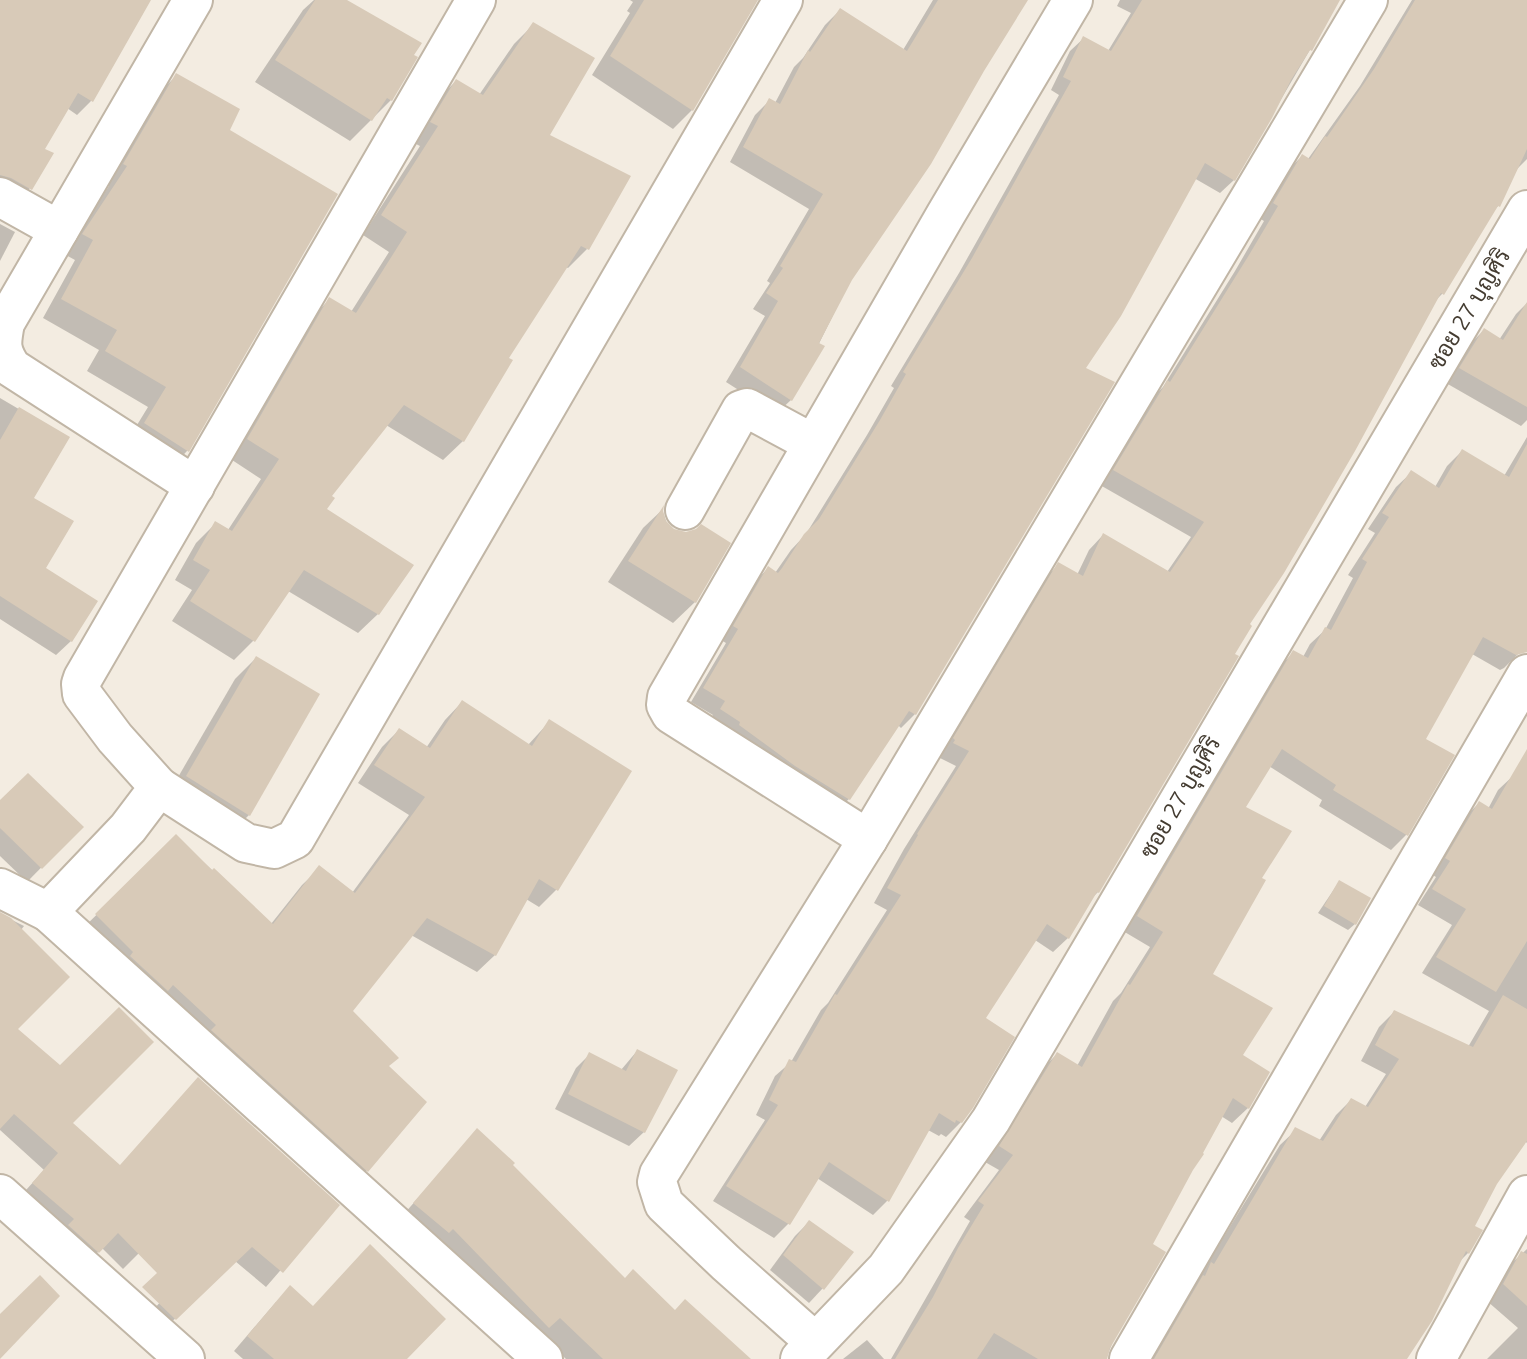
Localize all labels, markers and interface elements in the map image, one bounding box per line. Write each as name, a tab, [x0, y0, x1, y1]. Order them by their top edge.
street label: ซอย 27 บุญศิริ	[1422, 243, 1518, 376]
street label: ซอย 27 บุญศิริ	[1134, 731, 1228, 864]

